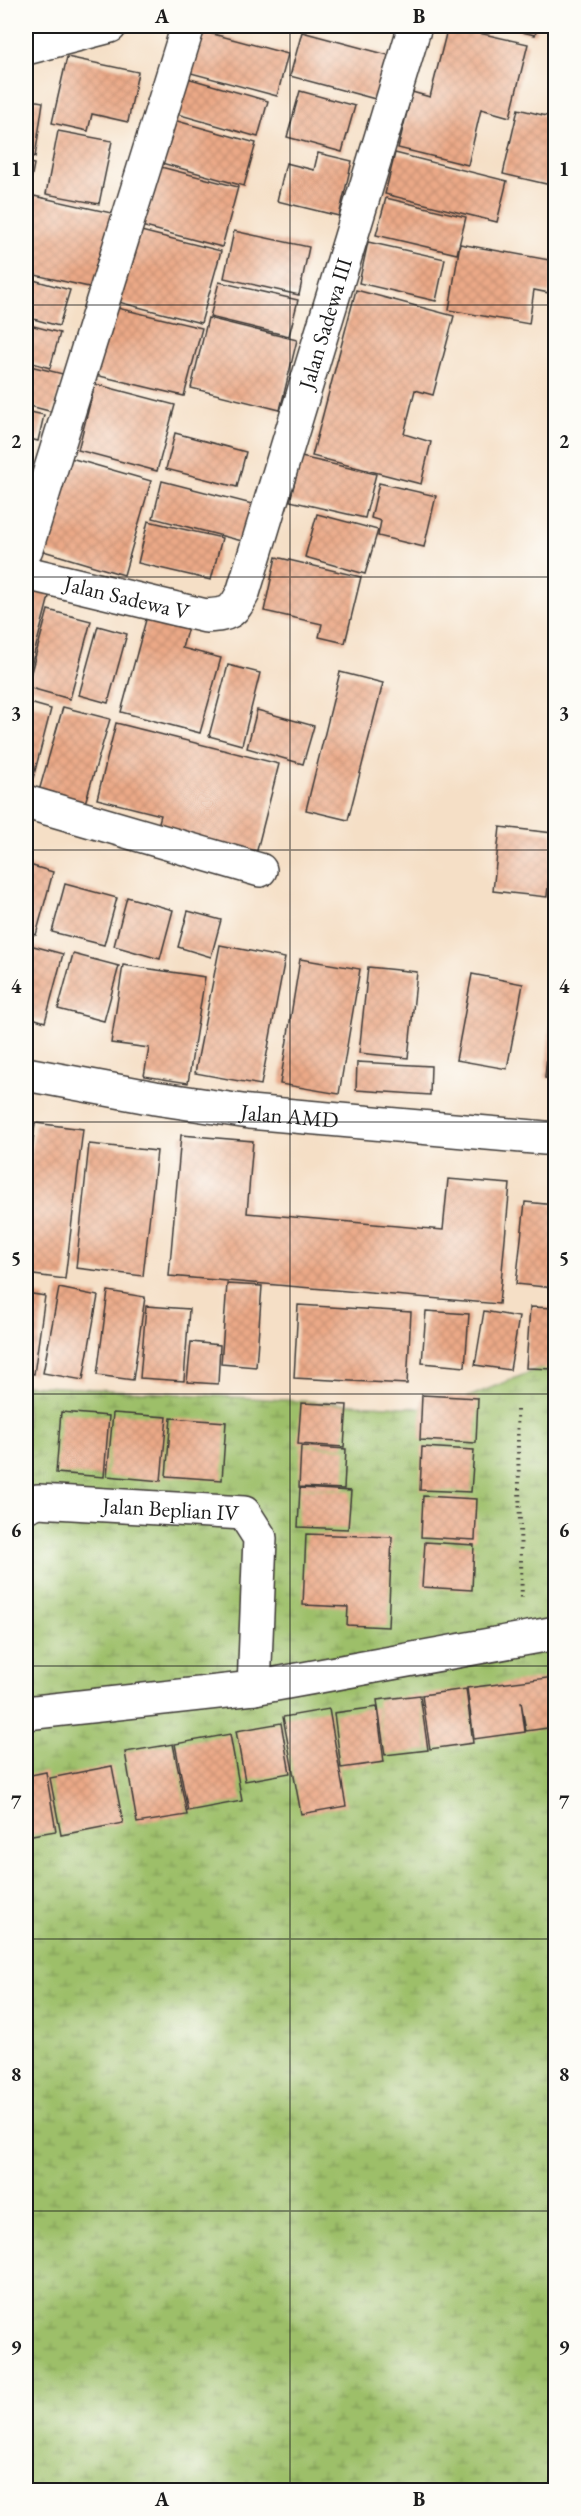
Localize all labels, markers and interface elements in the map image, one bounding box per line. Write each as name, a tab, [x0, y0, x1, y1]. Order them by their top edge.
text: A	[154, 3, 170, 29]
text: B	[413, 3, 425, 29]
text: 1	[11, 156, 21, 182]
text: 1	[559, 156, 569, 182]
street label: Jalan Sadewa III	[291, 254, 358, 394]
text: 2	[11, 428, 22, 454]
text: 2	[559, 428, 570, 454]
street label: Jalan Sadewa V	[60, 568, 193, 626]
text: 3	[11, 700, 21, 726]
text: 3	[559, 700, 569, 726]
text: 4	[11, 973, 22, 999]
text: 4	[559, 973, 570, 999]
street label: Jalan AMD	[237, 1096, 340, 1134]
text: 5	[11, 1245, 21, 1271]
text: 5	[559, 1245, 569, 1271]
street label: Jalan Beplian IV	[100, 1490, 240, 1527]
text: 6	[11, 1517, 22, 1543]
text: 6	[559, 1517, 570, 1543]
text: 7	[11, 1789, 22, 1815]
text: 7	[559, 1789, 570, 1815]
text: 8	[11, 2061, 21, 2087]
text: 8	[559, 2061, 569, 2087]
text: 9	[11, 2334, 22, 2360]
text: 9	[559, 2334, 570, 2360]
text: A	[154, 2486, 170, 2512]
text: B	[413, 2486, 425, 2512]

